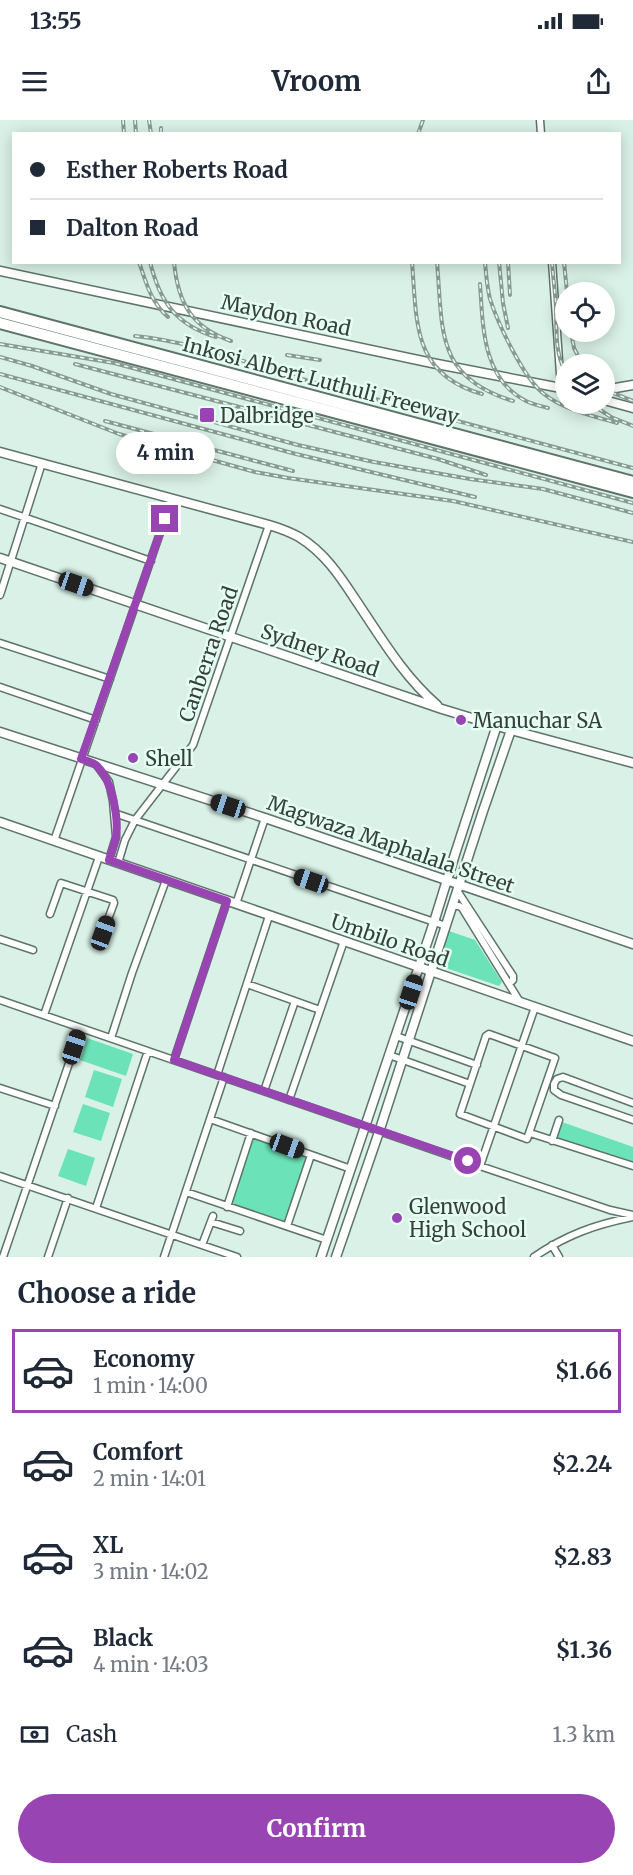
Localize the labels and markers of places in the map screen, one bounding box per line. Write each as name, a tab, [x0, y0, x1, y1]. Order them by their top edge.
place label: Dalbridge	[220, 403, 314, 428]
marker: Dalbridge	[198, 406, 216, 424]
place label: Manuchar SA	[473, 708, 603, 733]
marker: Manuchar SA	[454, 713, 468, 727]
place label: Shell	[145, 746, 193, 771]
marker: Shell	[126, 751, 140, 765]
place label: Glenwood High School	[409, 1194, 526, 1242]
marker: Glenwood High School	[390, 1211, 404, 1225]

